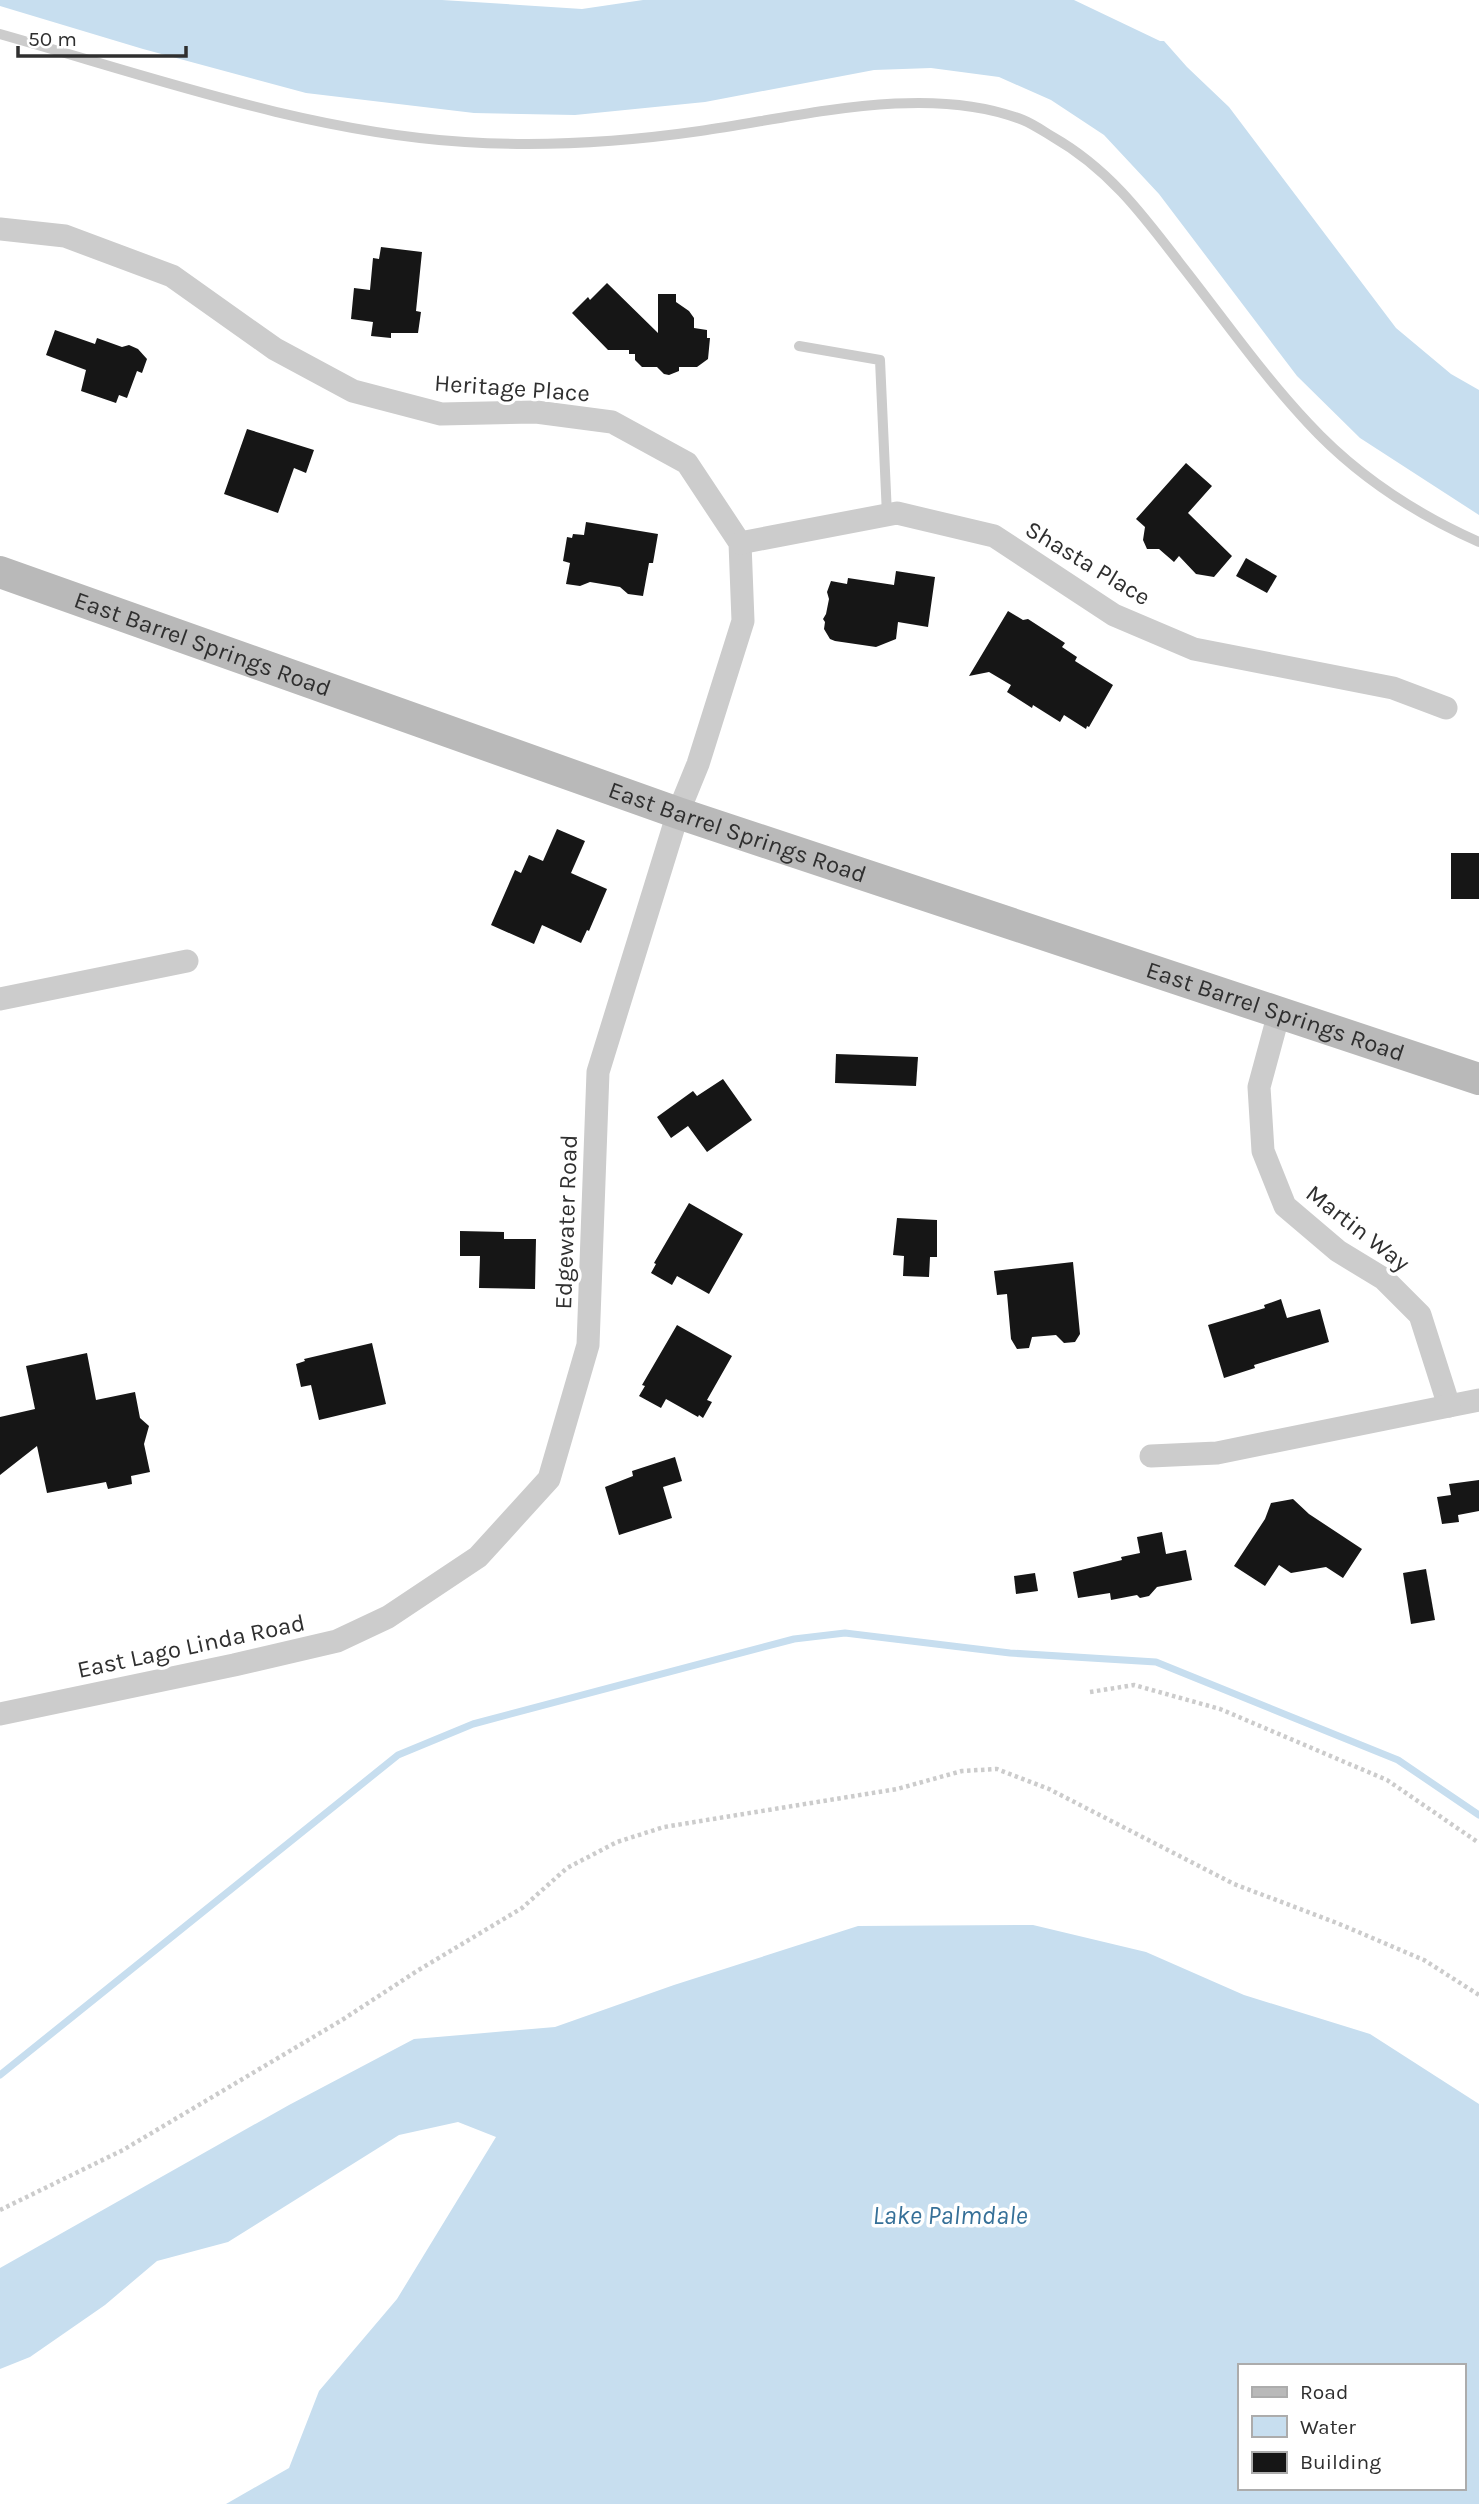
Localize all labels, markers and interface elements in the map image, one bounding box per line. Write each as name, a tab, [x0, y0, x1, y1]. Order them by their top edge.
scale bar	[18, 14, 186, 58]
text: 50 m	[28, 27, 77, 51]
street label: Heritage Place	[433, 369, 591, 407]
street label: Shasta Place	[1020, 515, 1156, 611]
street label: East Barrel Springs Road	[70, 586, 335, 702]
street label: East Barrel Springs Road	[605, 775, 870, 889]
street label: East Barrel Springs Road	[1143, 955, 1408, 1067]
street label: Edgewater Road	[549, 1134, 583, 1310]
street label: Martin Way	[1301, 1179, 1415, 1277]
street label: East Lago Linda Road	[75, 1608, 307, 1684]
water label: Lake Palmdale	[873, 2200, 1027, 2231]
legend	[1238, 2364, 1465, 2490]
text: Road	[1300, 2380, 1348, 2404]
text: Water	[1300, 2415, 1356, 2439]
text: Building	[1300, 2450, 1381, 2474]

